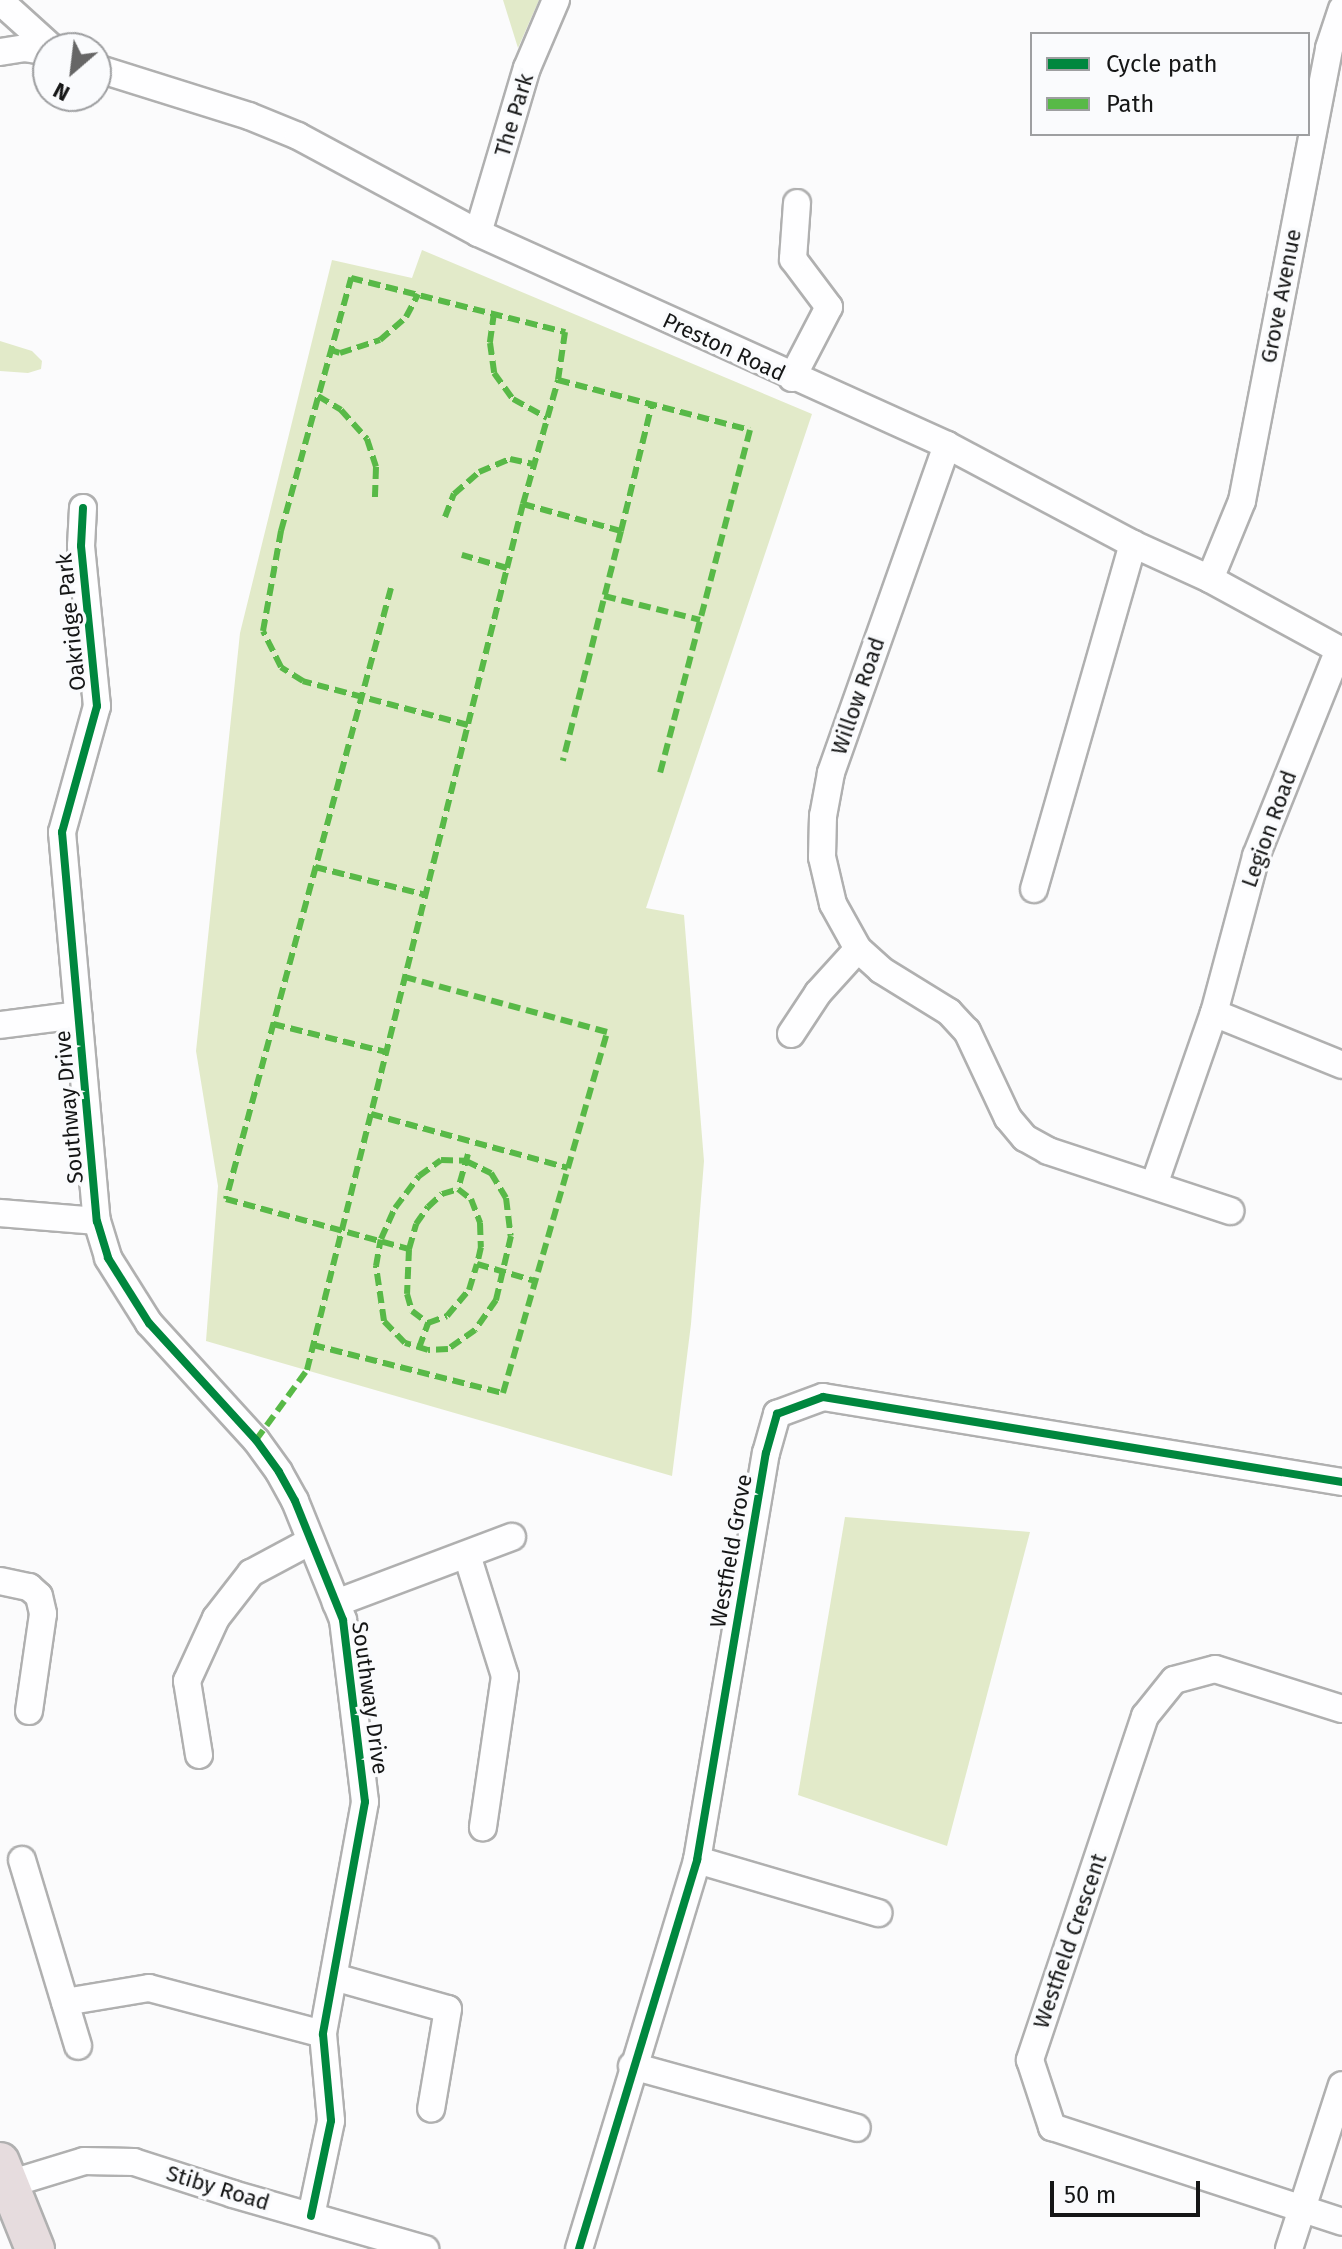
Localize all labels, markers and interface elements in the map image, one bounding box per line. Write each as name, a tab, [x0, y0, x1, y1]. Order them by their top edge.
north arrow	[32, 32, 112, 112]
legend	[1030, 32, 1310, 136]
text: Cycle path	[1106, 50, 1218, 78]
street label: The Park	[489, 70, 539, 160]
text: N	[49, 77, 74, 107]
text: Path	[1106, 90, 1154, 118]
street label: Grove Avenue	[1255, 227, 1307, 365]
street label: Preston Road	[658, 307, 790, 387]
street label: Oakridge Park	[51, 552, 91, 692]
street label: Willow Road	[826, 634, 890, 758]
street label: Legion Road	[1236, 767, 1302, 891]
street label: Southway Drive	[49, 1029, 89, 1185]
street label: Westfield Grove	[705, 1472, 757, 1630]
street label: Southway Drive	[346, 1620, 394, 1776]
street label: Westfield Crescent	[1028, 1850, 1112, 2032]
street label: Stiby Road	[163, 2160, 273, 2216]
scale bar	[1054, 2165, 1204, 2215]
text: 50 m	[1064, 2181, 1116, 2209]

